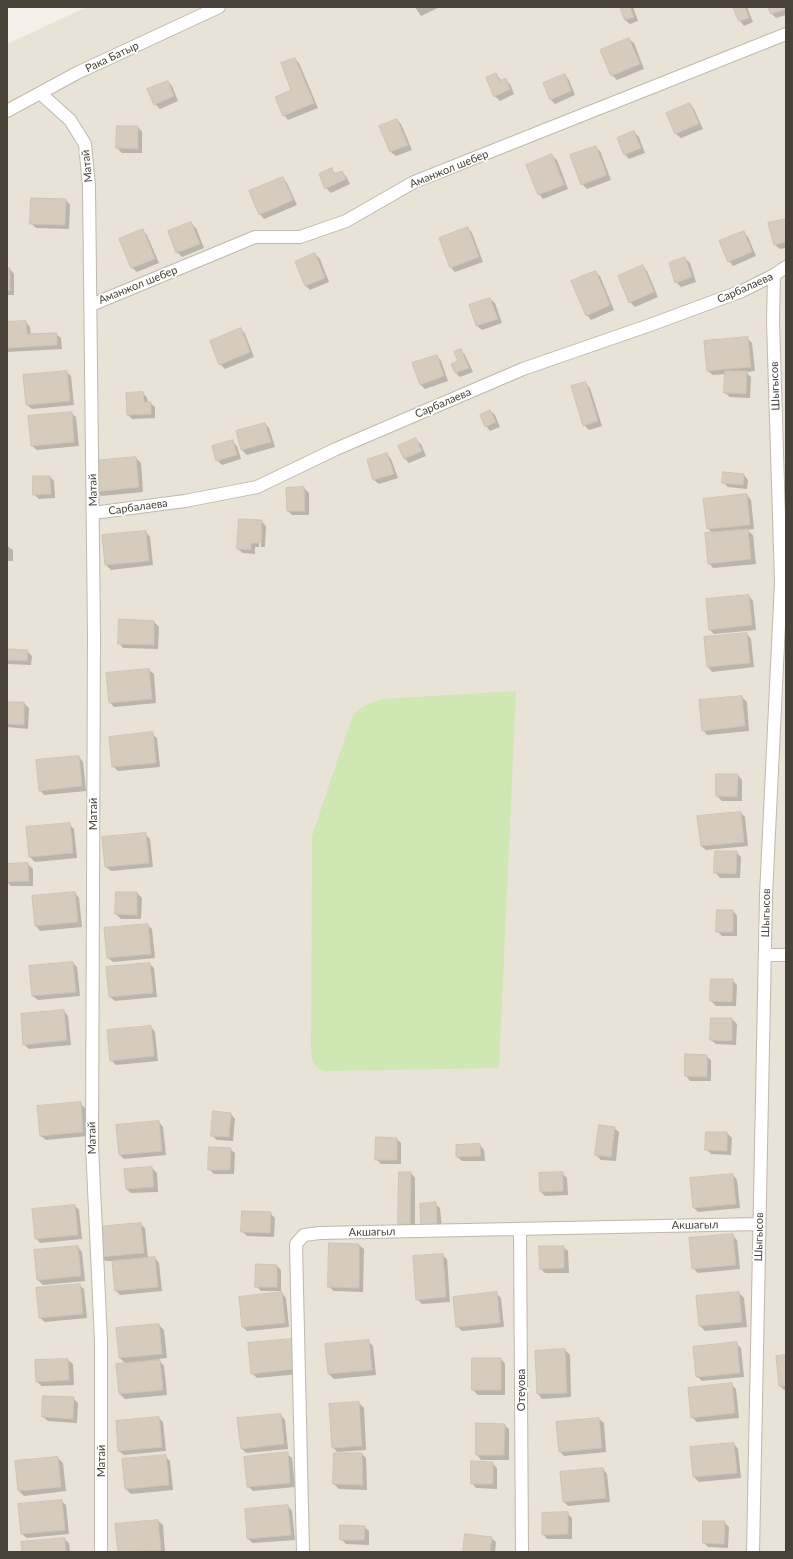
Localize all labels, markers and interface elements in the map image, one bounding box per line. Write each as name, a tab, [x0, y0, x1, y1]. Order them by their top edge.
street label: Рака Батыр	[83, 39, 141, 75]
street label: Аманжол шебер	[408, 147, 490, 191]
street label: Матай	[79, 149, 95, 183]
street label: Аманжол шебер	[97, 263, 179, 307]
street label: Сарбалаева	[715, 270, 775, 306]
street label: Шыгысов	[768, 361, 782, 411]
street label: Сарбалаева	[413, 385, 473, 421]
street label: Матай	[86, 474, 100, 506]
street label: Сарбалаева	[108, 496, 168, 518]
street label: Матай	[86, 798, 100, 830]
street label: Шыгысов	[759, 888, 773, 938]
street label: Матай	[85, 1122, 99, 1154]
street label: Шыгысов	[752, 1212, 766, 1262]
street label: Акшагыл	[672, 1218, 718, 1232]
street label: Акшагыл	[349, 1225, 395, 1239]
street label: Отеуова	[514, 1369, 528, 1411]
street label: Матай	[94, 1445, 108, 1477]

